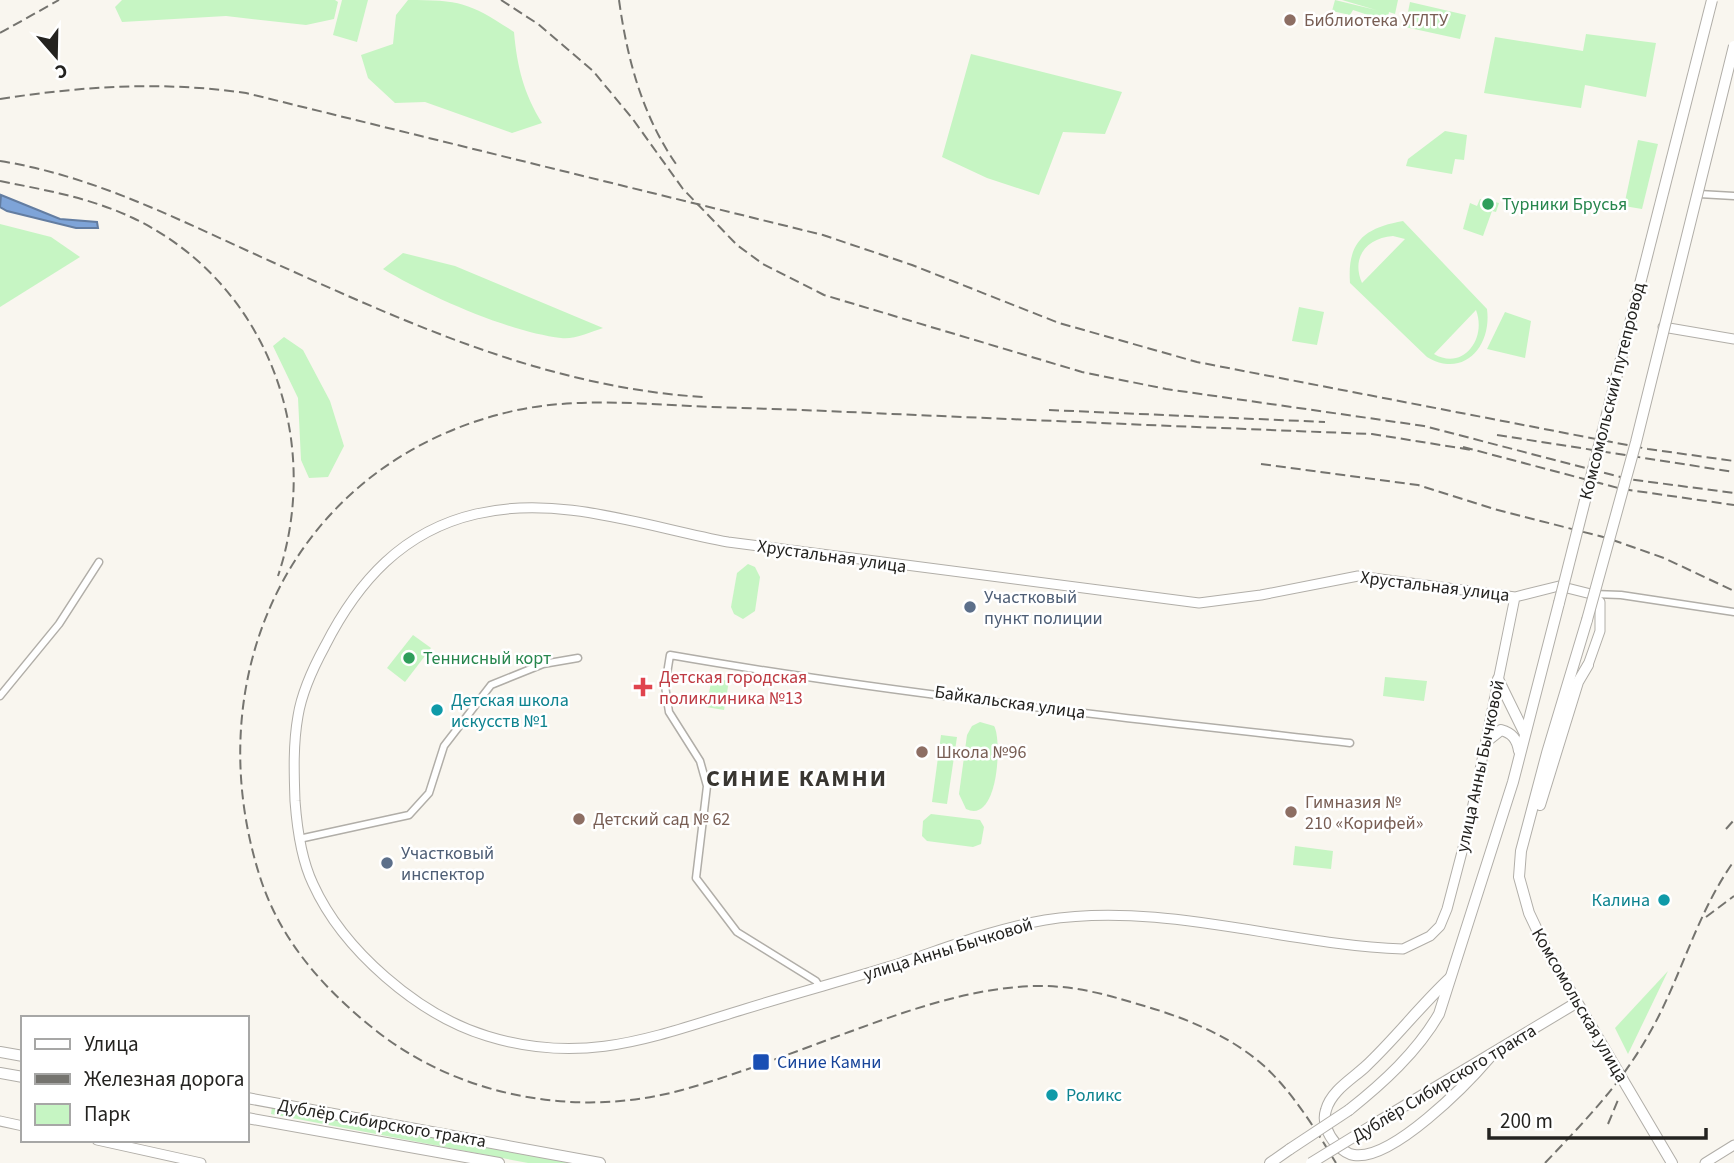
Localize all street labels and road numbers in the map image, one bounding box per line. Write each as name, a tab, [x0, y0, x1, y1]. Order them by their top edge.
street label: Комсомольский путепровод	[1573, 279, 1652, 502]
street label: Хрустальная улица	[756, 534, 908, 579]
street label: Хрустальная улица	[1359, 565, 1511, 608]
street label: улица Анны Бычковой	[1450, 678, 1511, 855]
street label: Байкальская улица	[933, 680, 1087, 725]
street label: улица Анны Бычковой	[860, 912, 1036, 987]
street label: Комсомольская улица	[1525, 923, 1634, 1087]
street label: Дублёр Сибирского тракта	[1347, 1018, 1541, 1149]
street label: Дублёр Сибирского тракта	[276, 1093, 488, 1154]

